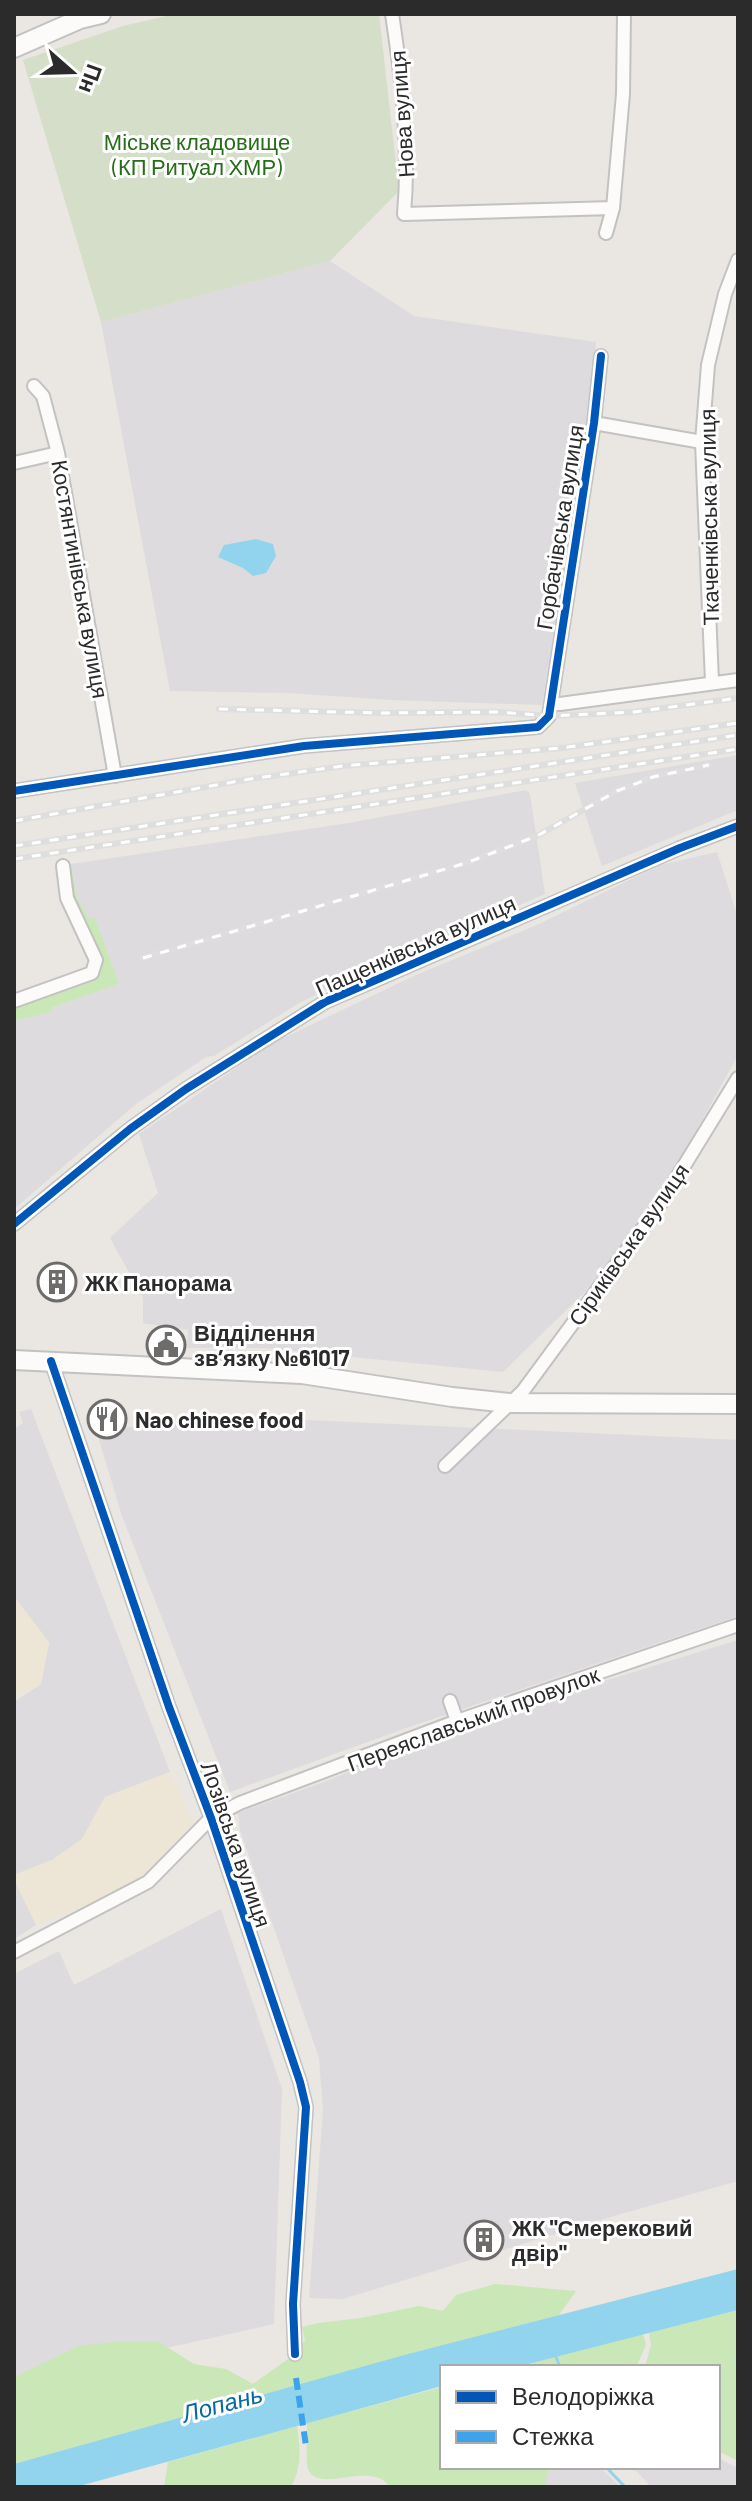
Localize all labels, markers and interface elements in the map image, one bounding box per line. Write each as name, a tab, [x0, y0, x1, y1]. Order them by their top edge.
north arrow	[32, 32, 112, 112]
street label: Нова вулиця	[384, 49, 419, 179]
text: Пн	[75, 61, 109, 97]
park label: Міське кладовище (КП Ритуал ХМР)	[104, 128, 290, 180]
street label: Ткаченківська вулиця	[693, 408, 724, 626]
street label: Горбачівська вулиця	[530, 423, 589, 631]
street label: Костянтинівська вулиця	[46, 458, 115, 700]
street label: Пащенківська вулиця	[311, 889, 520, 1002]
street label: Сіриківська вулиця	[562, 1158, 694, 1331]
building icon: ЖК Панорама	[36, 1261, 78, 1303]
place label: ЖК Панорама	[84, 1269, 232, 1296]
place label: Відділення зв’язку №61017	[194, 1319, 349, 1371]
public building icon: Відділення зв’язку №61017	[145, 1324, 187, 1366]
restaurant icon: Nao chinese food	[86, 1398, 128, 1440]
place label: Nao chinese food	[135, 1406, 303, 1432]
street label: Переяславський провулок	[344, 1660, 603, 1777]
street label: Лозівська вулиця	[196, 1758, 278, 1931]
place label: ЖК "Смерековий двір"	[511, 2214, 692, 2266]
building icon: ЖК "Смерековий двір"	[463, 2219, 505, 2261]
legend	[440, 2365, 720, 2469]
water label: Лопань	[177, 2378, 265, 2428]
text: Велодоріжка	[512, 2381, 655, 2410]
text: Стежка	[512, 2421, 594, 2450]

